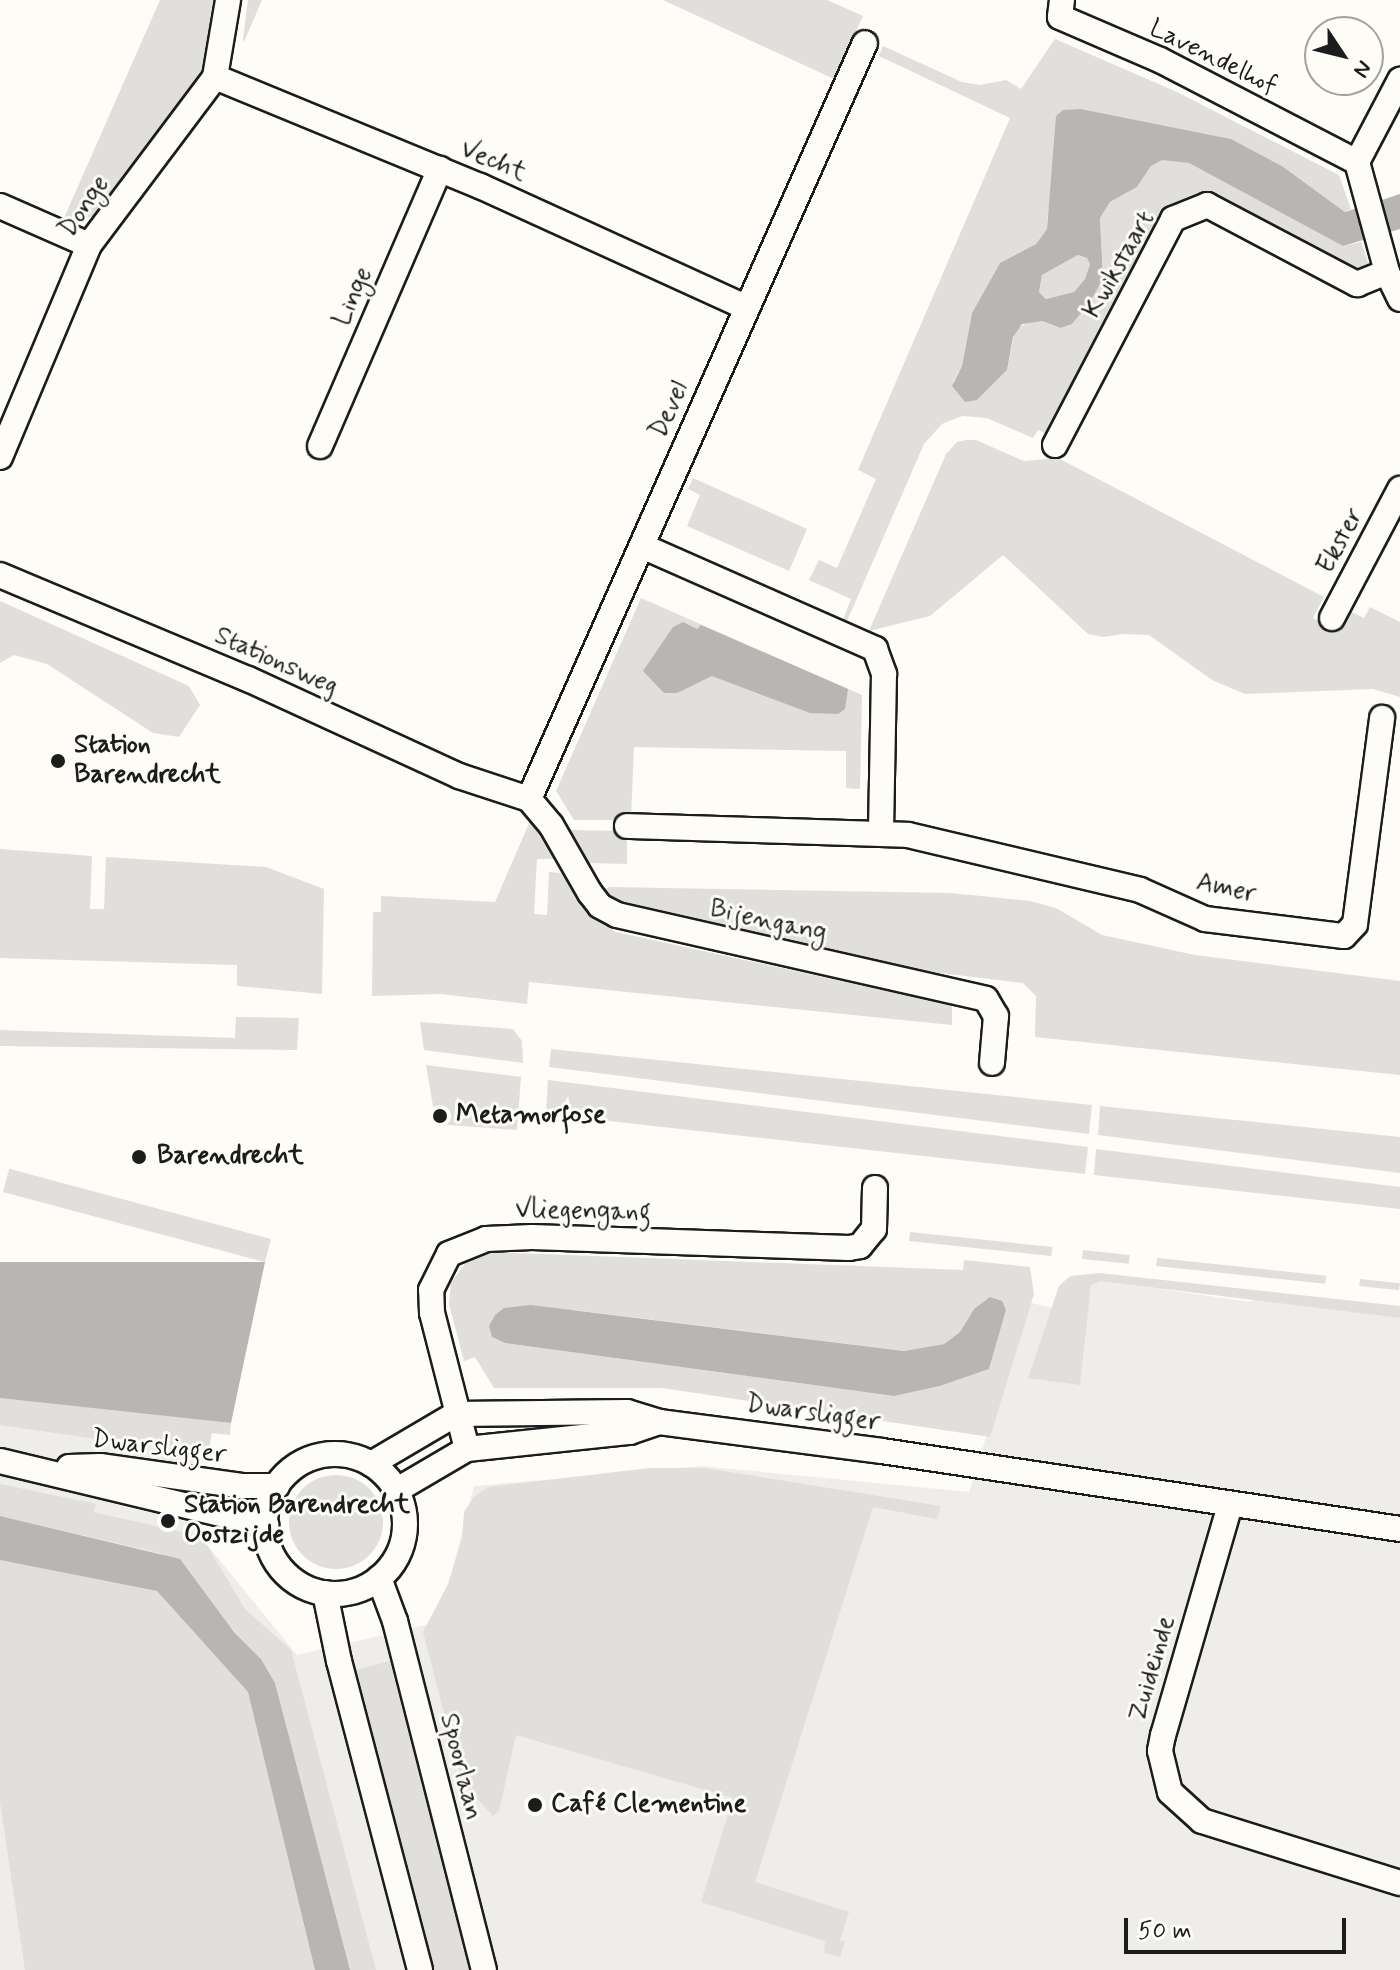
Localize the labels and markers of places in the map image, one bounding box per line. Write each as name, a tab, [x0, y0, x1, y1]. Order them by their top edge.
place label: Station Barendrecht	[74, 730, 221, 792]
marker: Station Barendrecht	[49, 752, 67, 770]
place label: Metamorfose	[456, 1100, 606, 1132]
marker: Metamorfose	[431, 1107, 449, 1125]
place label: Barendrecht	[157, 1141, 304, 1173]
marker: Barendrecht	[128, 1146, 150, 1168]
place label: Station Barendrecht Oostzijde	[184, 1490, 415, 1552]
marker: Station Barendrecht Oostzijde	[159, 1512, 177, 1530]
place label: Café Clementine	[551, 1789, 746, 1821]
marker: Café Clementine	[526, 1796, 544, 1814]

